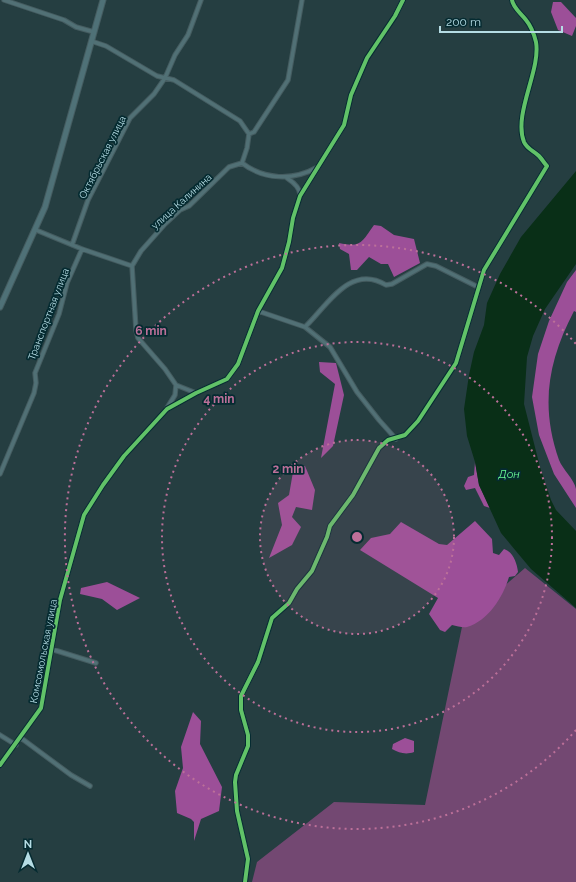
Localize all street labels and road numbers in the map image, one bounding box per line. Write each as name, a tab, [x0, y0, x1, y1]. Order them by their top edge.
street label: Октябрьская улица	[77, 114, 128, 201]
street label: улица Калинина	[149, 171, 214, 231]
street label: Транспортная улица	[26, 267, 71, 362]
street label: Комсомольская улица	[28, 598, 59, 704]

